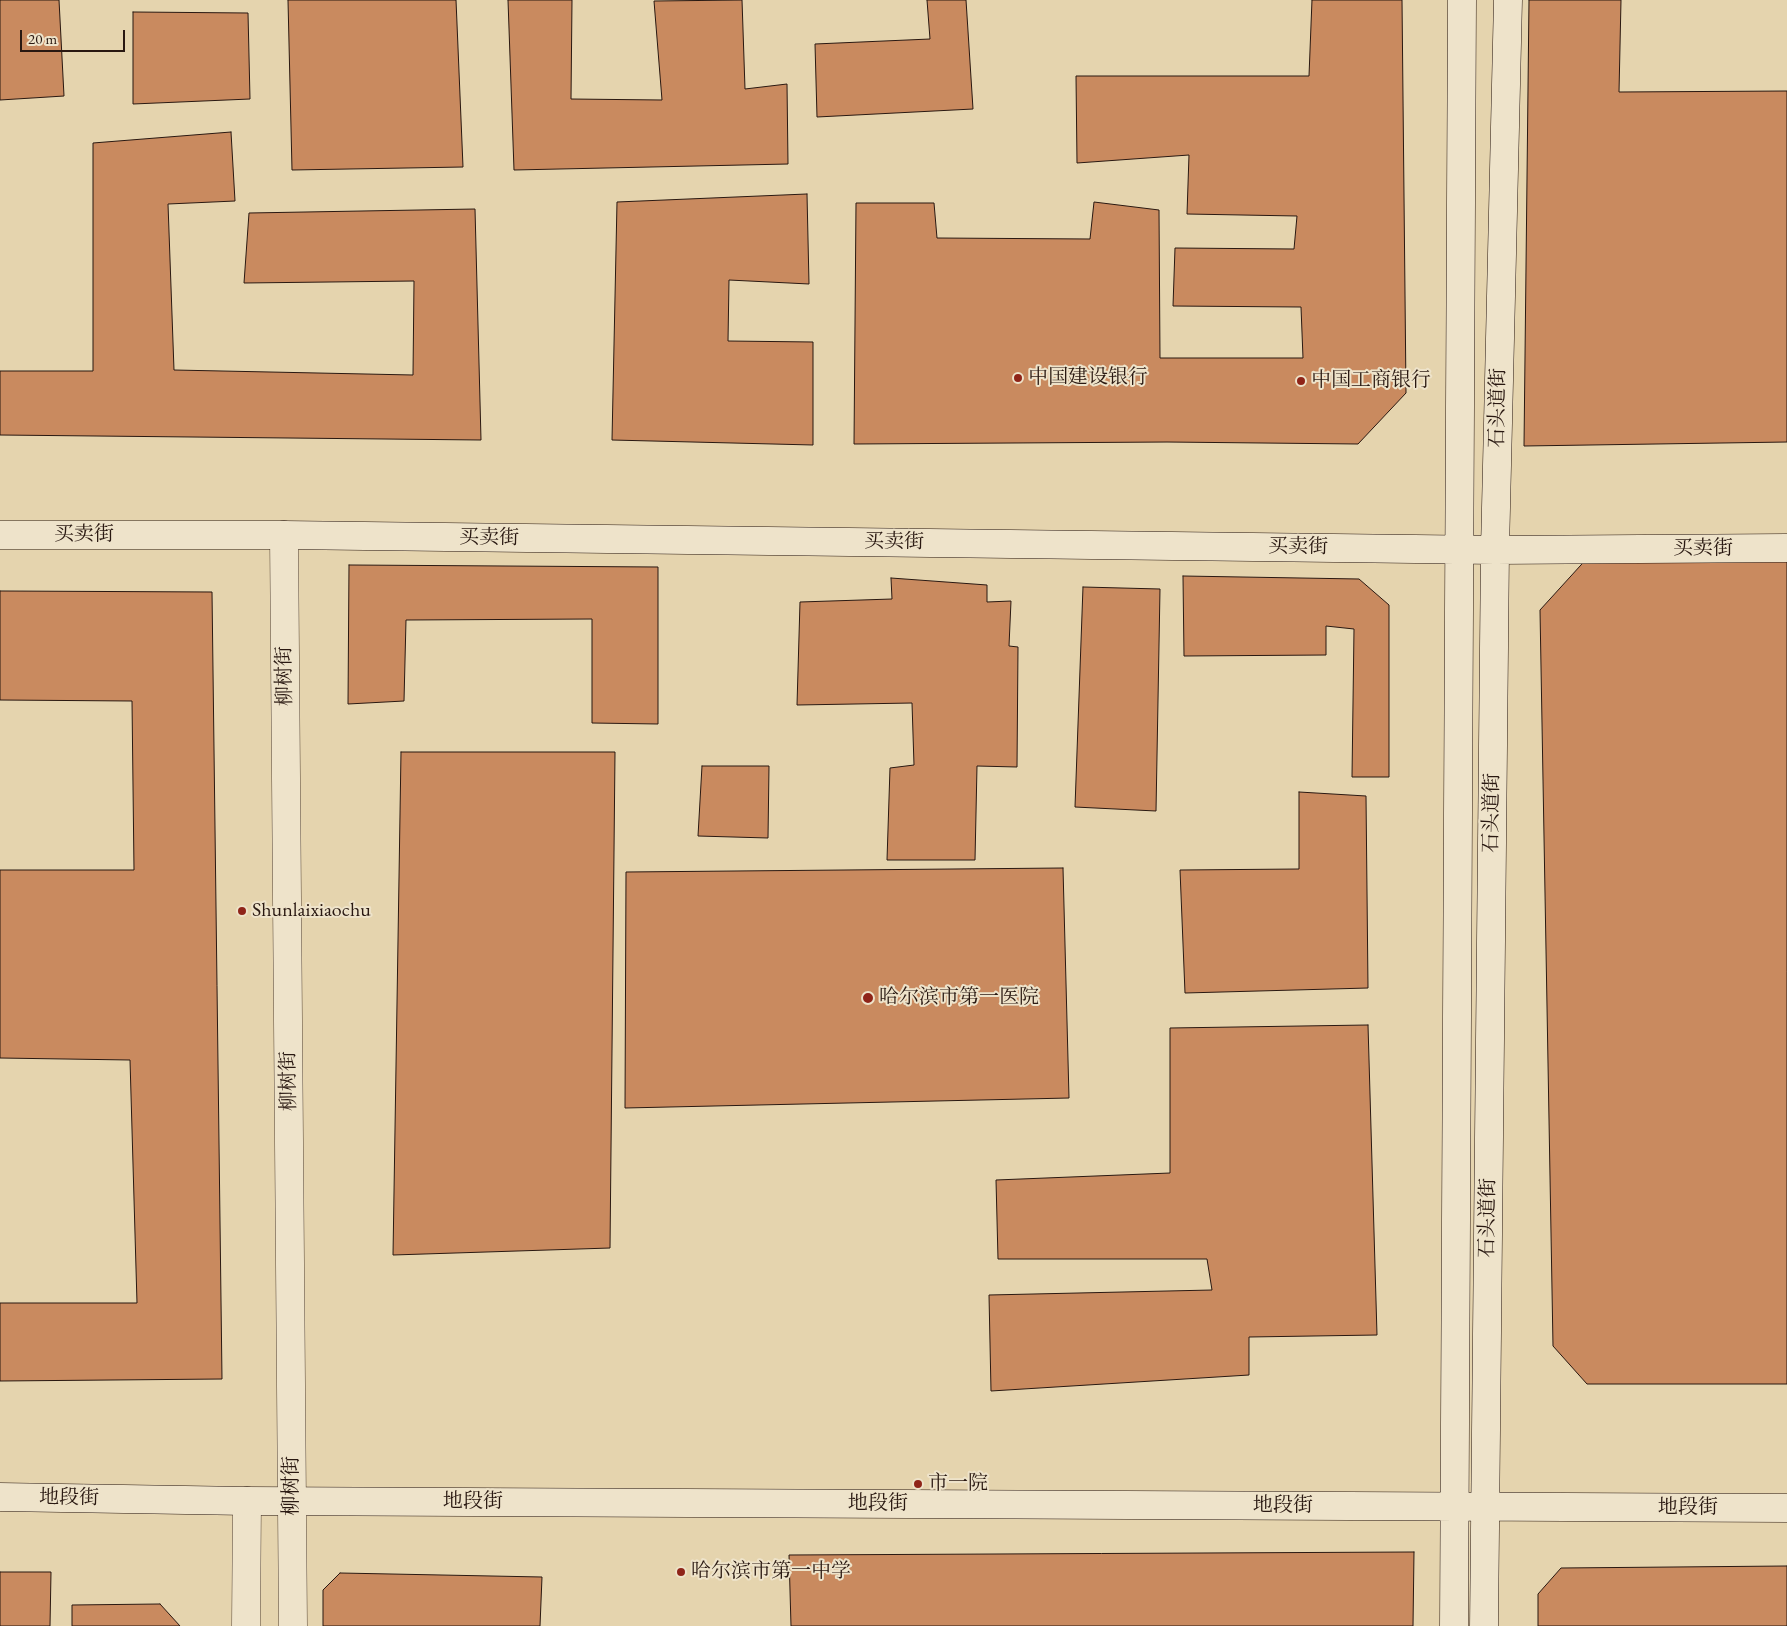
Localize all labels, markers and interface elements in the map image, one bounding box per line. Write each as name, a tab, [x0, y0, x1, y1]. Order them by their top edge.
scale bar	[22, 20, 128, 52]
text: 20 m	[28, 29, 57, 48]
place label: 中国建设银行	[1028, 366, 1148, 390]
street label: 石头道街	[1485, 368, 1511, 448]
place label: 中国工商银行	[1311, 369, 1431, 393]
marker: 中国建设银行	[1012, 372, 1024, 384]
marker: 中国工商银行	[1295, 375, 1307, 387]
street label: 买卖街	[54, 523, 114, 547]
street label: 买卖街	[459, 525, 519, 551]
street label: 买卖街	[864, 529, 924, 555]
street label: 买卖街	[1268, 534, 1328, 560]
street label: 买卖街	[1673, 537, 1733, 561]
street label: 柳树街	[272, 646, 298, 706]
street label: 石头道街	[1479, 773, 1505, 853]
place label: Shunlaixiaochu	[252, 899, 371, 923]
marker: Shunlaixiaochu	[236, 905, 248, 917]
place label: 哈尔滨市第一医院	[879, 986, 1039, 1010]
marker: 哈尔滨市第一医院	[861, 991, 875, 1005]
street label: 柳树街	[276, 1051, 302, 1111]
street label: 石头道街	[1475, 1178, 1501, 1258]
street label: 柳树街	[280, 1456, 304, 1516]
place label: 市一院	[928, 1472, 988, 1496]
marker: 市一院	[912, 1478, 924, 1490]
street label: 地段街	[39, 1485, 99, 1511]
street label: 地段街	[443, 1490, 503, 1514]
street label: 地段街	[848, 1492, 908, 1516]
street label: 地段街	[1253, 1494, 1313, 1518]
street label: 地段街	[1658, 1496, 1718, 1520]
place label: 哈尔滨市第一中学	[691, 1560, 851, 1584]
marker: 哈尔滨市第一中学	[675, 1566, 687, 1578]

